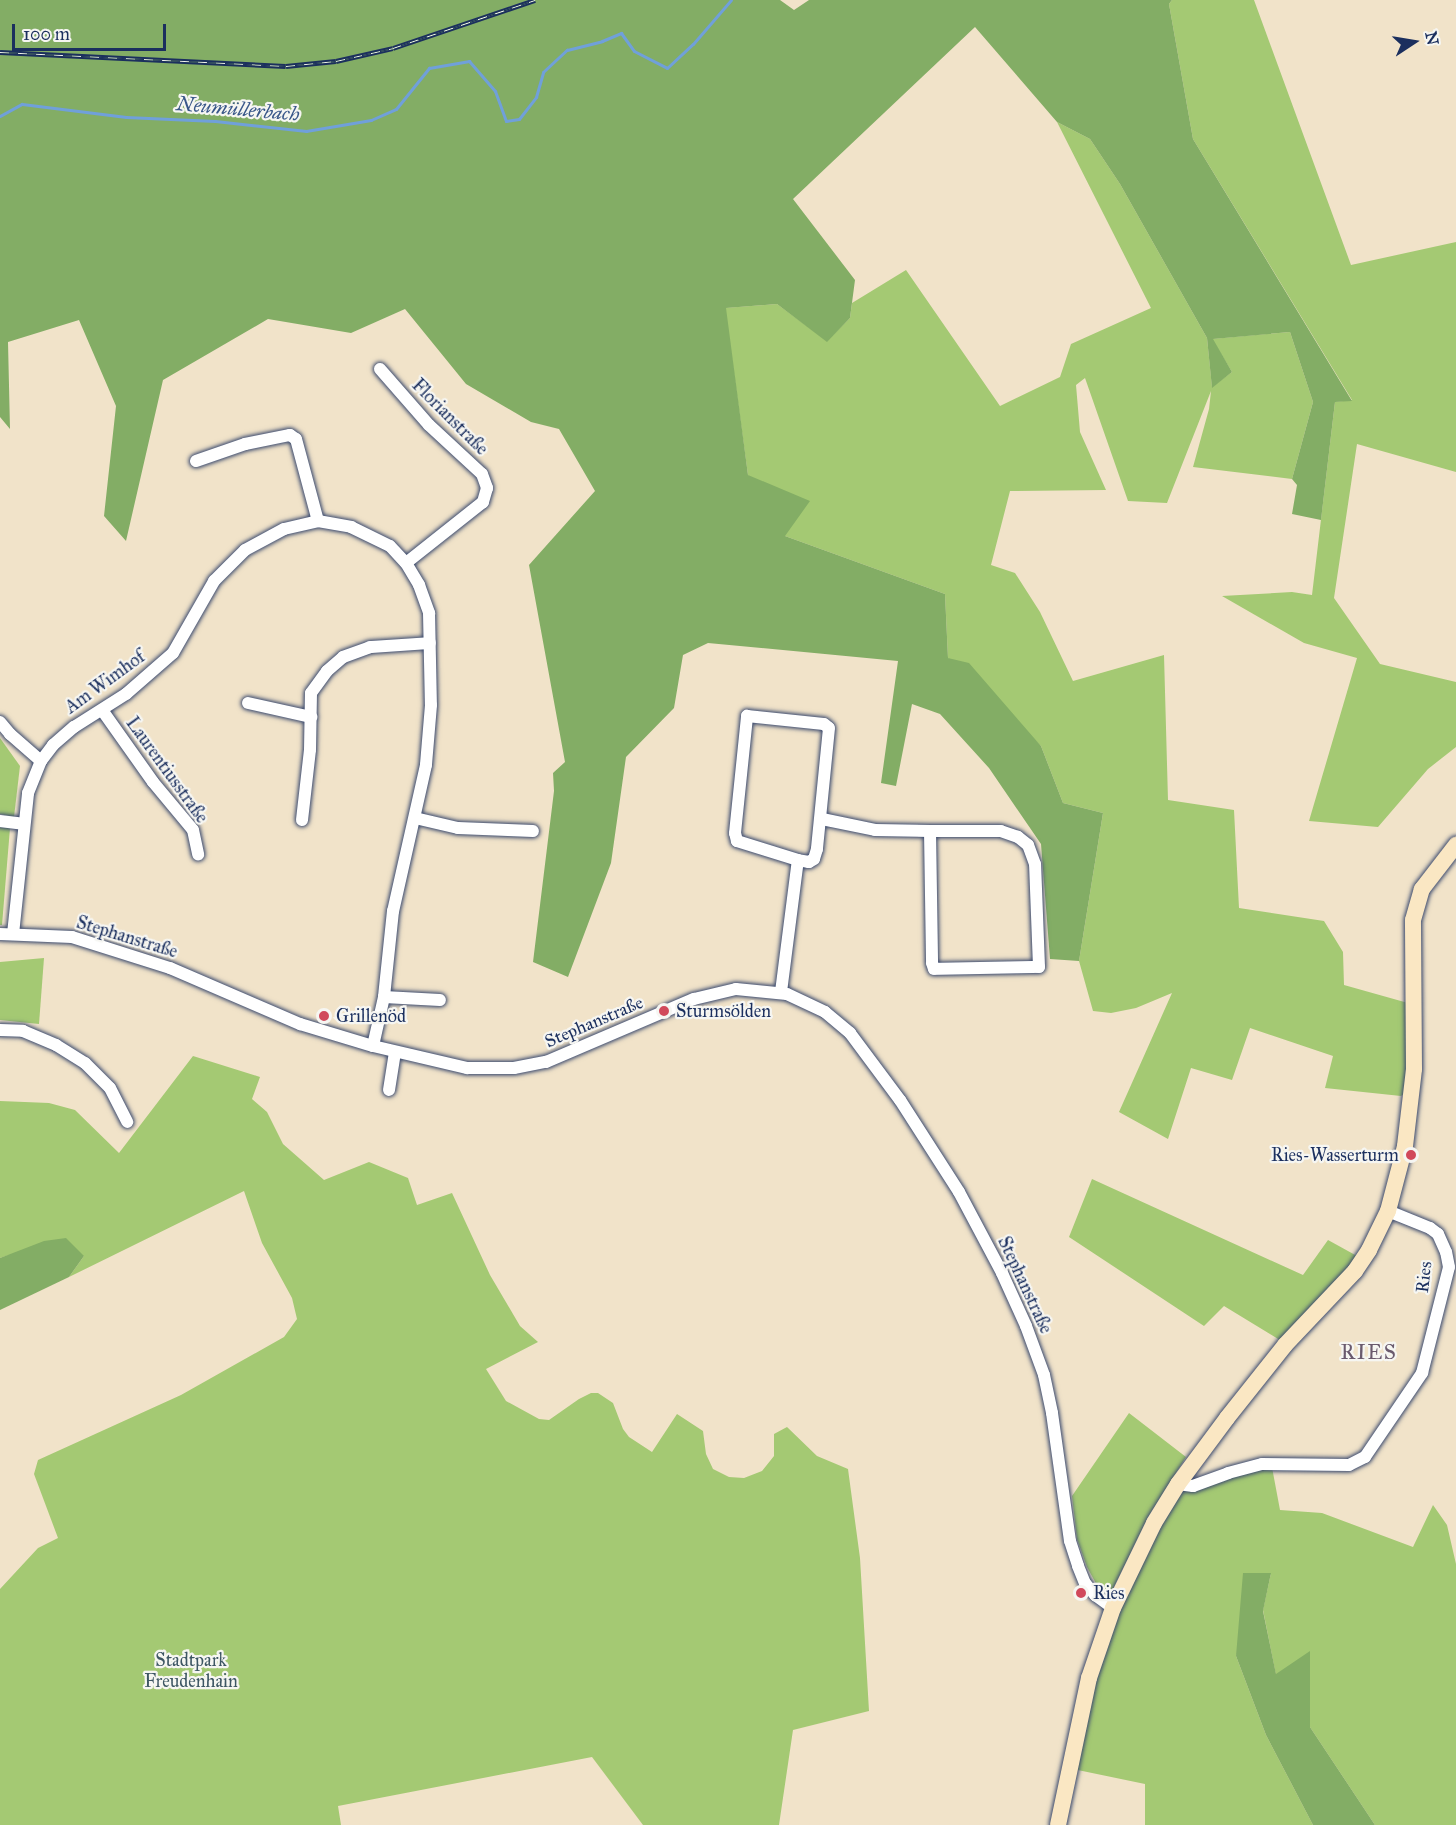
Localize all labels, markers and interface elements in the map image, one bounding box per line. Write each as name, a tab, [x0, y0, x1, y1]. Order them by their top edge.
scale bar	[15, 12, 170, 50]
north arrow	[1384, 12, 1444, 72]
text: 100 m	[23, 23, 70, 45]
text: N	[1421, 30, 1443, 47]
water label: Neumüllerbach	[176, 92, 300, 126]
street label: Florianstraße	[407, 374, 493, 460]
street label: Am Wimhof	[61, 646, 149, 718]
street label: Laurentiusstraße	[121, 713, 213, 827]
street label: Stephanstraße	[74, 911, 180, 963]
street label: Stephanstraße	[542, 992, 646, 1052]
place label: Sturmsölden	[676, 1000, 771, 1022]
marker: Sturmsölden	[657, 1004, 671, 1018]
place label: Grillenöd	[336, 1005, 406, 1027]
marker: Grillenöd	[317, 1009, 331, 1023]
place label: Ries-Wasserturm	[1271, 1144, 1399, 1166]
marker: Ries-Wasserturm	[1404, 1148, 1418, 1162]
street label: Stephanstraße	[993, 1233, 1057, 1337]
street label: Ries	[1411, 1260, 1437, 1294]
district label: RIES	[1341, 1339, 1397, 1365]
place label: Ries	[1093, 1582, 1125, 1604]
marker: Ries	[1074, 1586, 1088, 1600]
park label: Stadtpark Freudenhain	[144, 1650, 238, 1692]

